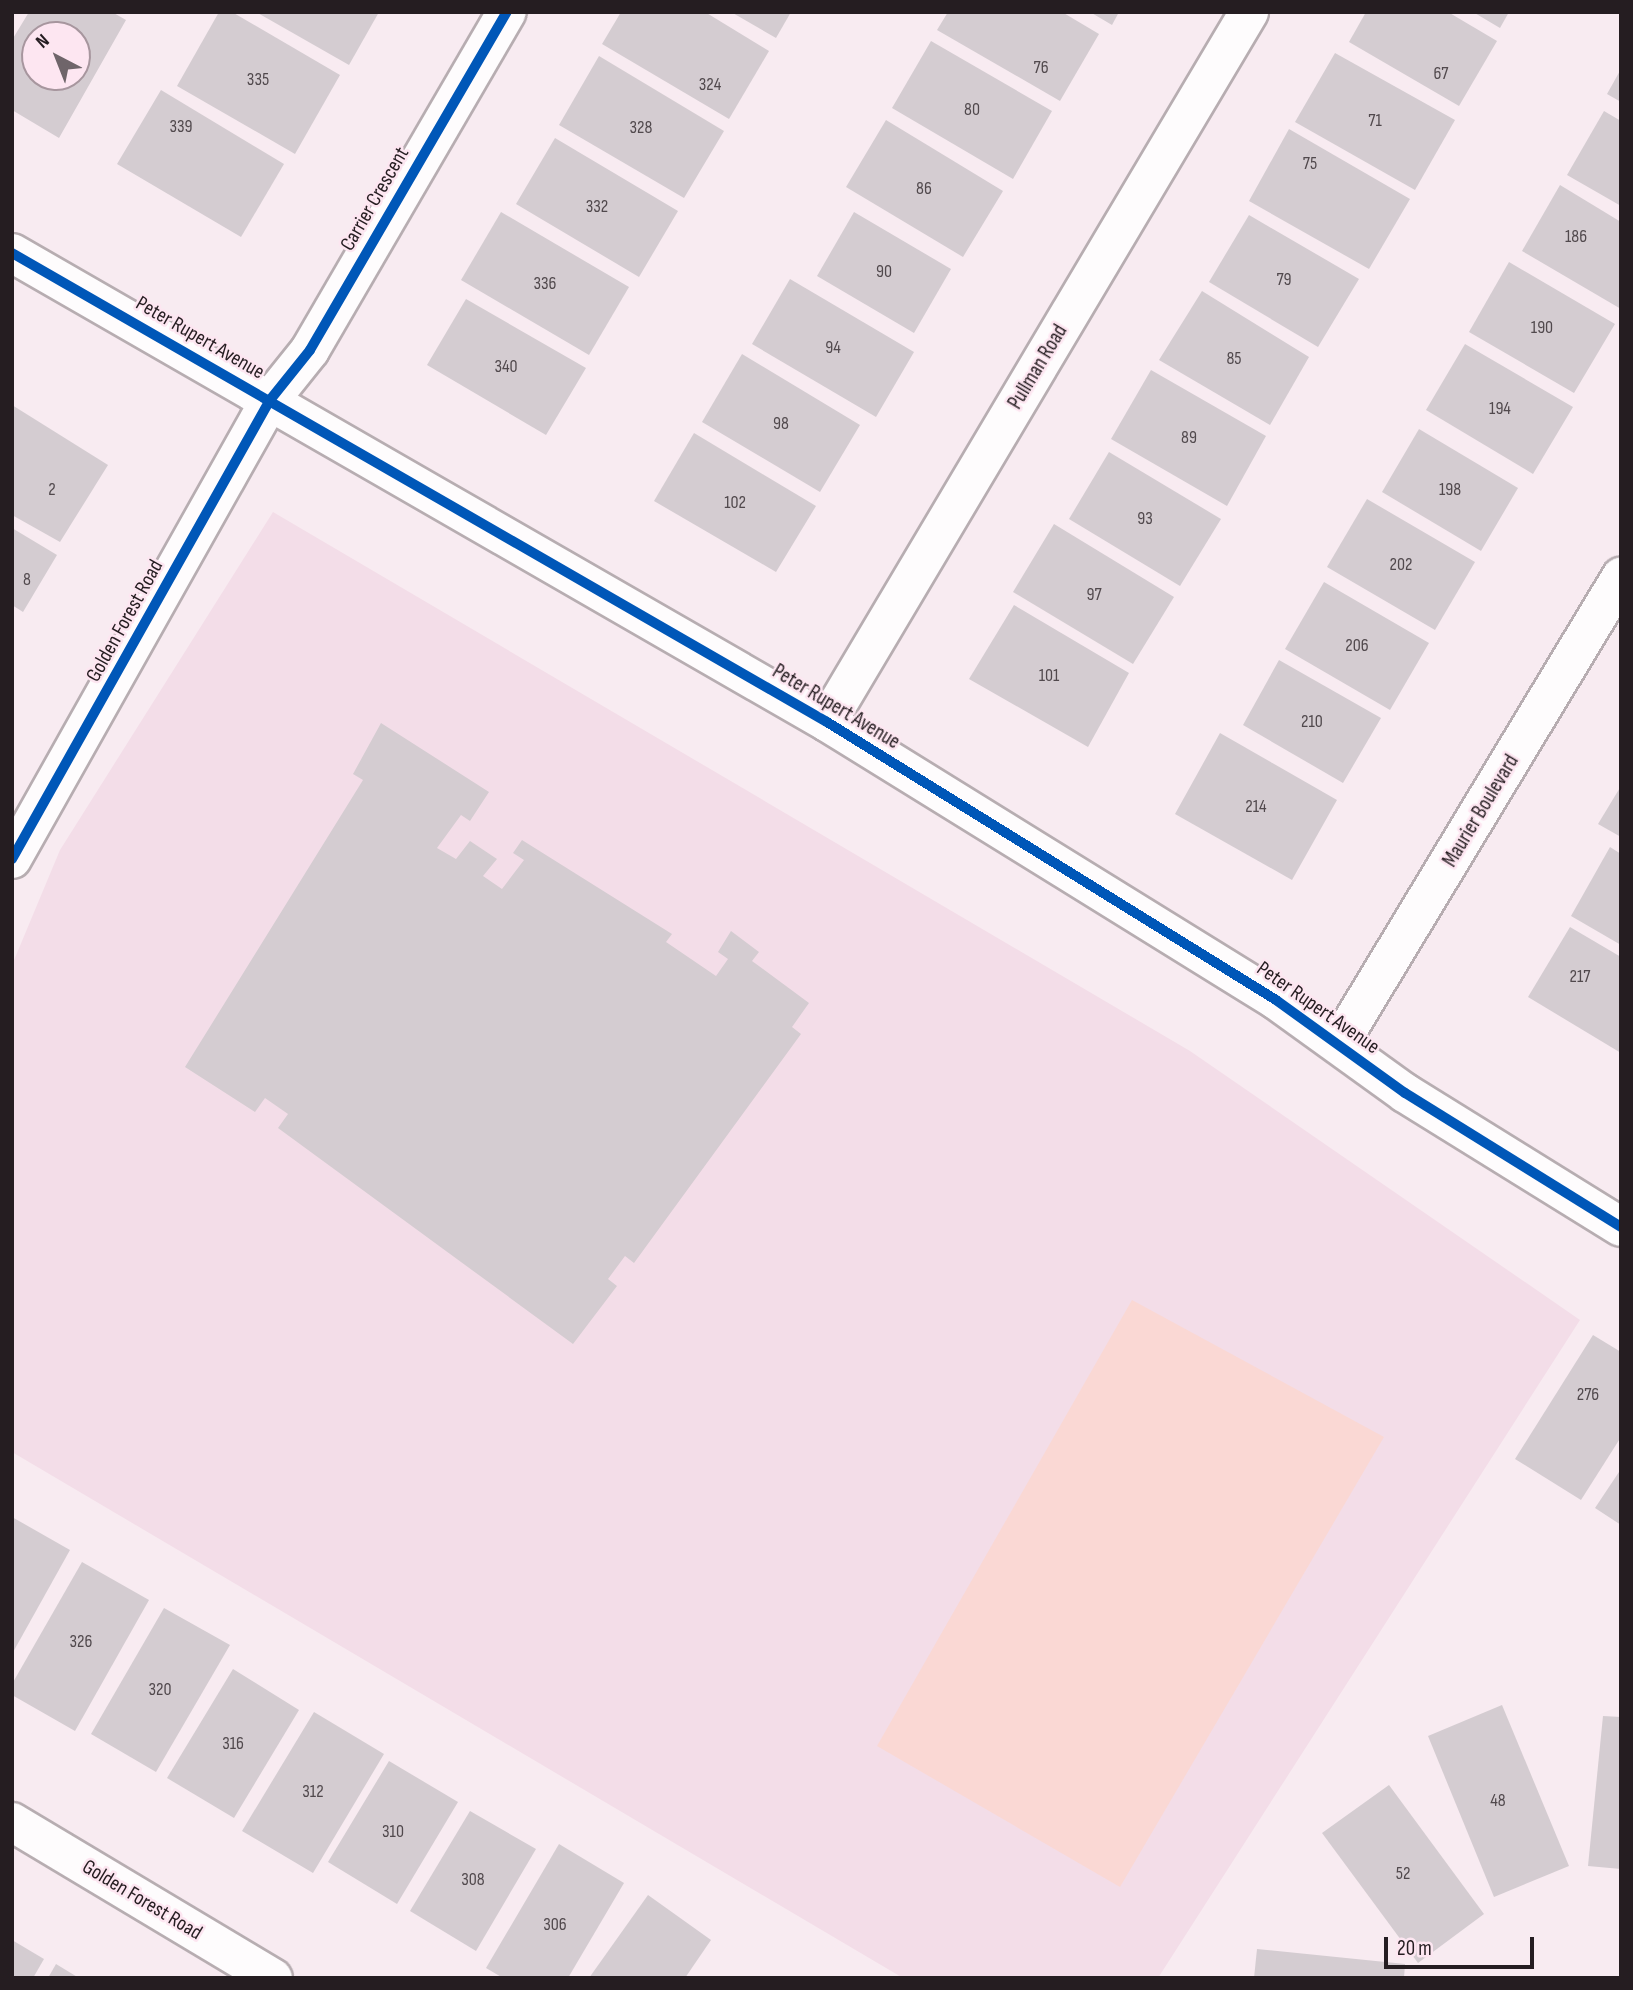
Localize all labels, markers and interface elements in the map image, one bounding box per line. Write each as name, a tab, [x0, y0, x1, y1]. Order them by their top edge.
north arrow	[21, 21, 91, 91]
text: N	[31, 30, 54, 53]
house number: 76	[1033, 57, 1049, 79]
house number: 67	[1433, 63, 1449, 85]
house number: 335	[247, 69, 269, 91]
house number: 324	[699, 74, 721, 96]
house number: 80	[964, 99, 980, 121]
house number: 71	[1368, 110, 1382, 132]
house number: 339	[169, 116, 193, 138]
house number: 328	[630, 117, 652, 139]
street label: Carrier Crescent	[335, 143, 415, 255]
house number: 75	[1303, 153, 1317, 175]
house number: 86	[916, 178, 932, 200]
house number: 332	[586, 196, 608, 218]
house number: 186	[1565, 226, 1587, 248]
house number: 90	[876, 261, 892, 283]
house number: 79	[1276, 269, 1292, 291]
house number: 336	[534, 273, 556, 295]
street label: Peter Rupert Avenue	[131, 291, 269, 385]
house number: 190	[1531, 317, 1553, 339]
street label: Pullman Road	[1003, 320, 1073, 414]
house number: 94	[825, 337, 841, 359]
house number: 85	[1226, 348, 1242, 370]
house number: 340	[494, 356, 518, 378]
house number: 194	[1489, 398, 1511, 420]
house number: 98	[773, 413, 789, 435]
house number: 89	[1181, 427, 1197, 449]
house number: 2	[48, 479, 56, 501]
house number: 198	[1439, 479, 1461, 501]
house number: 102	[724, 492, 746, 514]
house number: 93	[1137, 508, 1153, 530]
house number: 202	[1390, 554, 1412, 576]
street label: Golden Forest Road	[81, 556, 169, 686]
house number: 8	[23, 569, 31, 591]
house number: 97	[1086, 584, 1102, 606]
house number: 206	[1345, 635, 1369, 657]
street label: Peter Rupert Avenue	[768, 659, 904, 755]
house number: 101	[1039, 665, 1059, 687]
house number: 210	[1301, 711, 1323, 733]
street label: Maurier Boulevard	[1438, 750, 1524, 872]
house number: 214	[1245, 796, 1267, 818]
street label: Peter Rupert Avenue	[1252, 956, 1384, 1060]
house number: 217	[1570, 966, 1590, 988]
house number: 276	[1577, 1384, 1599, 1406]
house number: 326	[70, 1631, 92, 1653]
house number: 320	[148, 1679, 172, 1701]
house number: 316	[222, 1733, 244, 1755]
house number: 312	[302, 1781, 324, 1803]
house number: 48	[1490, 1790, 1506, 1812]
house number: 310	[382, 1821, 404, 1843]
street label: Golden Forest Road	[77, 1854, 207, 1946]
house number: 52	[1396, 1863, 1410, 1885]
house number: 308	[461, 1869, 485, 1891]
house number: 306	[543, 1914, 567, 1936]
scale bar	[1388, 1924, 1538, 1968]
text: 20 m	[1397, 1936, 1432, 1961]

